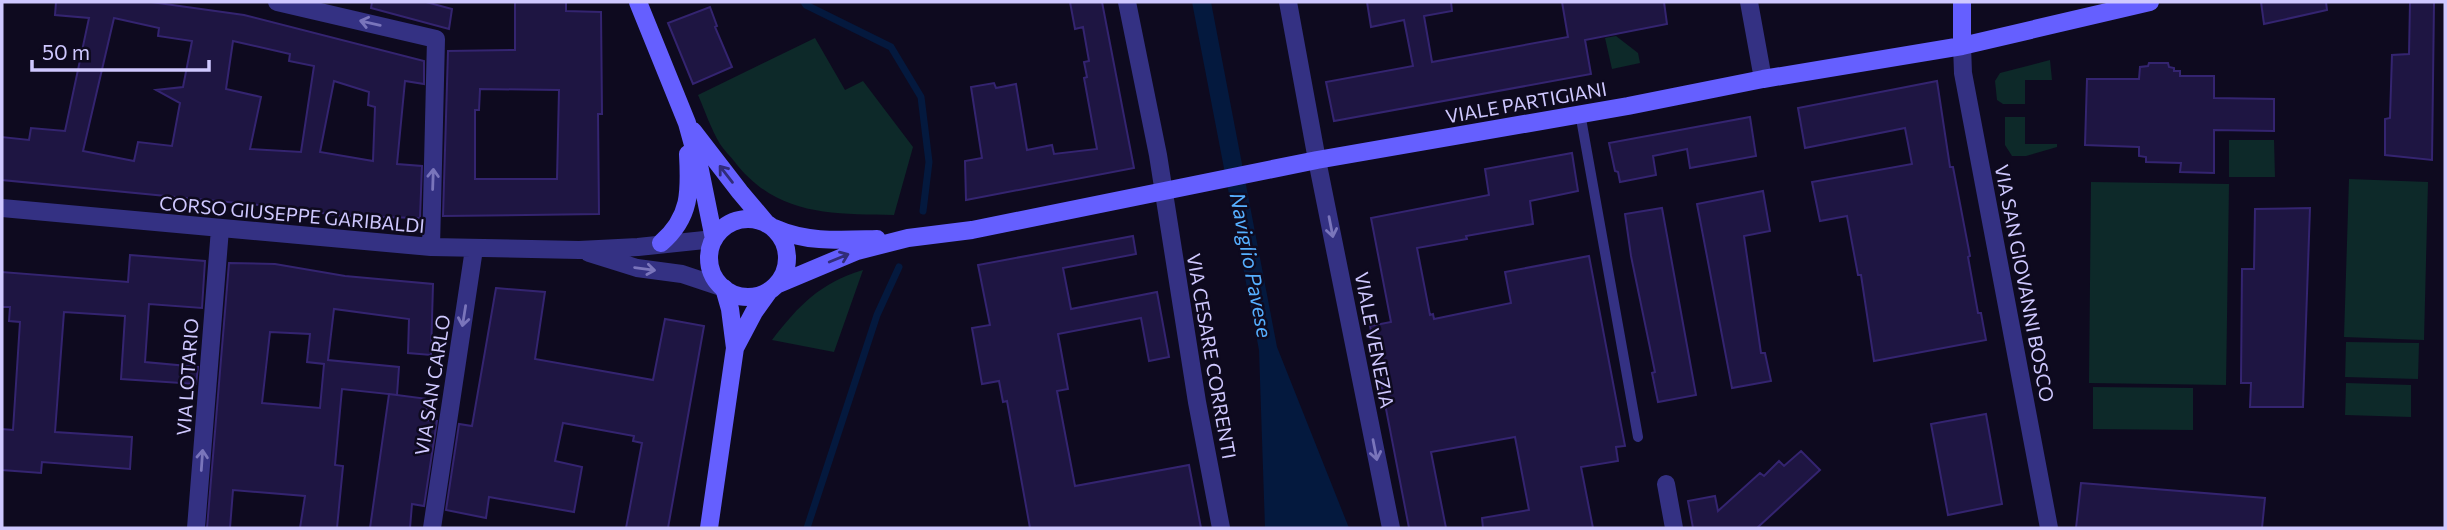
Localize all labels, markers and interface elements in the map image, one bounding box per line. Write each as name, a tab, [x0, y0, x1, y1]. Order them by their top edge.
one-way arrow	[359, 16, 382, 29]
scale bar	[32, 28, 208, 72]
text: 50 m	[42, 39, 90, 64]
street label: VIALE PARTIGIANI	[1444, 77, 1608, 127]
street label: VIA SAN GIOVANNI BOSCO	[1991, 162, 2059, 404]
one-way arrow	[718, 166, 733, 184]
one-way arrow	[426, 168, 439, 191]
water label: Naviglio Pavese	[1226, 190, 1278, 340]
street label: CORSO GIUSEPPE GARIBALDI	[158, 191, 426, 237]
one-way arrow	[1324, 215, 1338, 238]
one-way arrow	[828, 251, 850, 264]
street label: VIA CESARE CORRENTI	[1183, 251, 1241, 461]
one-way arrow	[633, 262, 655, 275]
street label: VIALE VENEZIA	[1351, 270, 1399, 410]
one-way arrow	[457, 304, 470, 327]
street label: VIA SAN CARLO	[410, 313, 454, 457]
street label: VIA LOTARIO	[171, 317, 203, 437]
one-way arrow	[1369, 438, 1383, 461]
one-way arrow	[196, 449, 209, 472]

